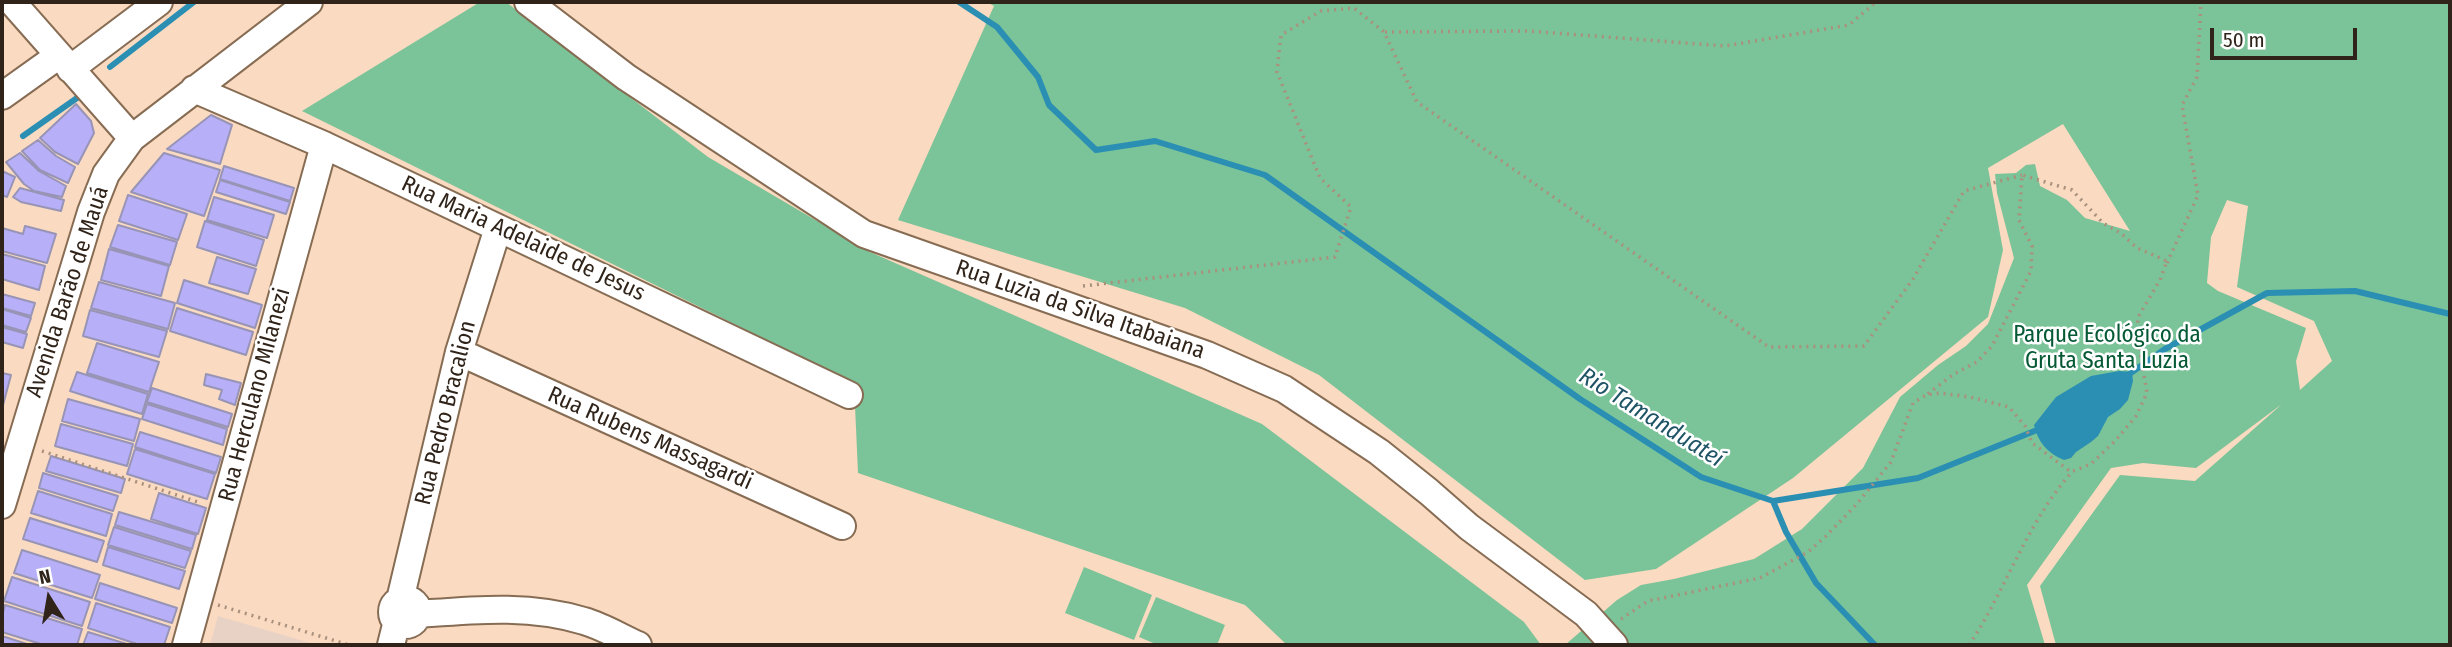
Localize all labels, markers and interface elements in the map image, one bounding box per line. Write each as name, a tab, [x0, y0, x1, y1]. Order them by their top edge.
scale bar	[2214, 14, 2361, 58]
text: 50 m	[2223, 27, 2265, 53]
street label: Rua Maria Adelaide de Jesus	[397, 170, 649, 308]
street label: Avenida Barão de Mauá	[21, 183, 115, 401]
street label: Rua Luzia da Silva Itabaiana	[952, 254, 1208, 366]
street label: Rua Herculano Milanezi	[213, 285, 297, 505]
street label: Rua Pedro Bracalion	[410, 318, 482, 508]
park label: Parque Ecológico da Gruta Santa Luzia	[2013, 322, 2201, 376]
water label: Rio Tamanduateí	[1573, 362, 1729, 474]
street label: Rua Rubens Massagardi	[543, 381, 757, 497]
north arrow	[14, 563, 84, 633]
text: N	[37, 565, 53, 589]

